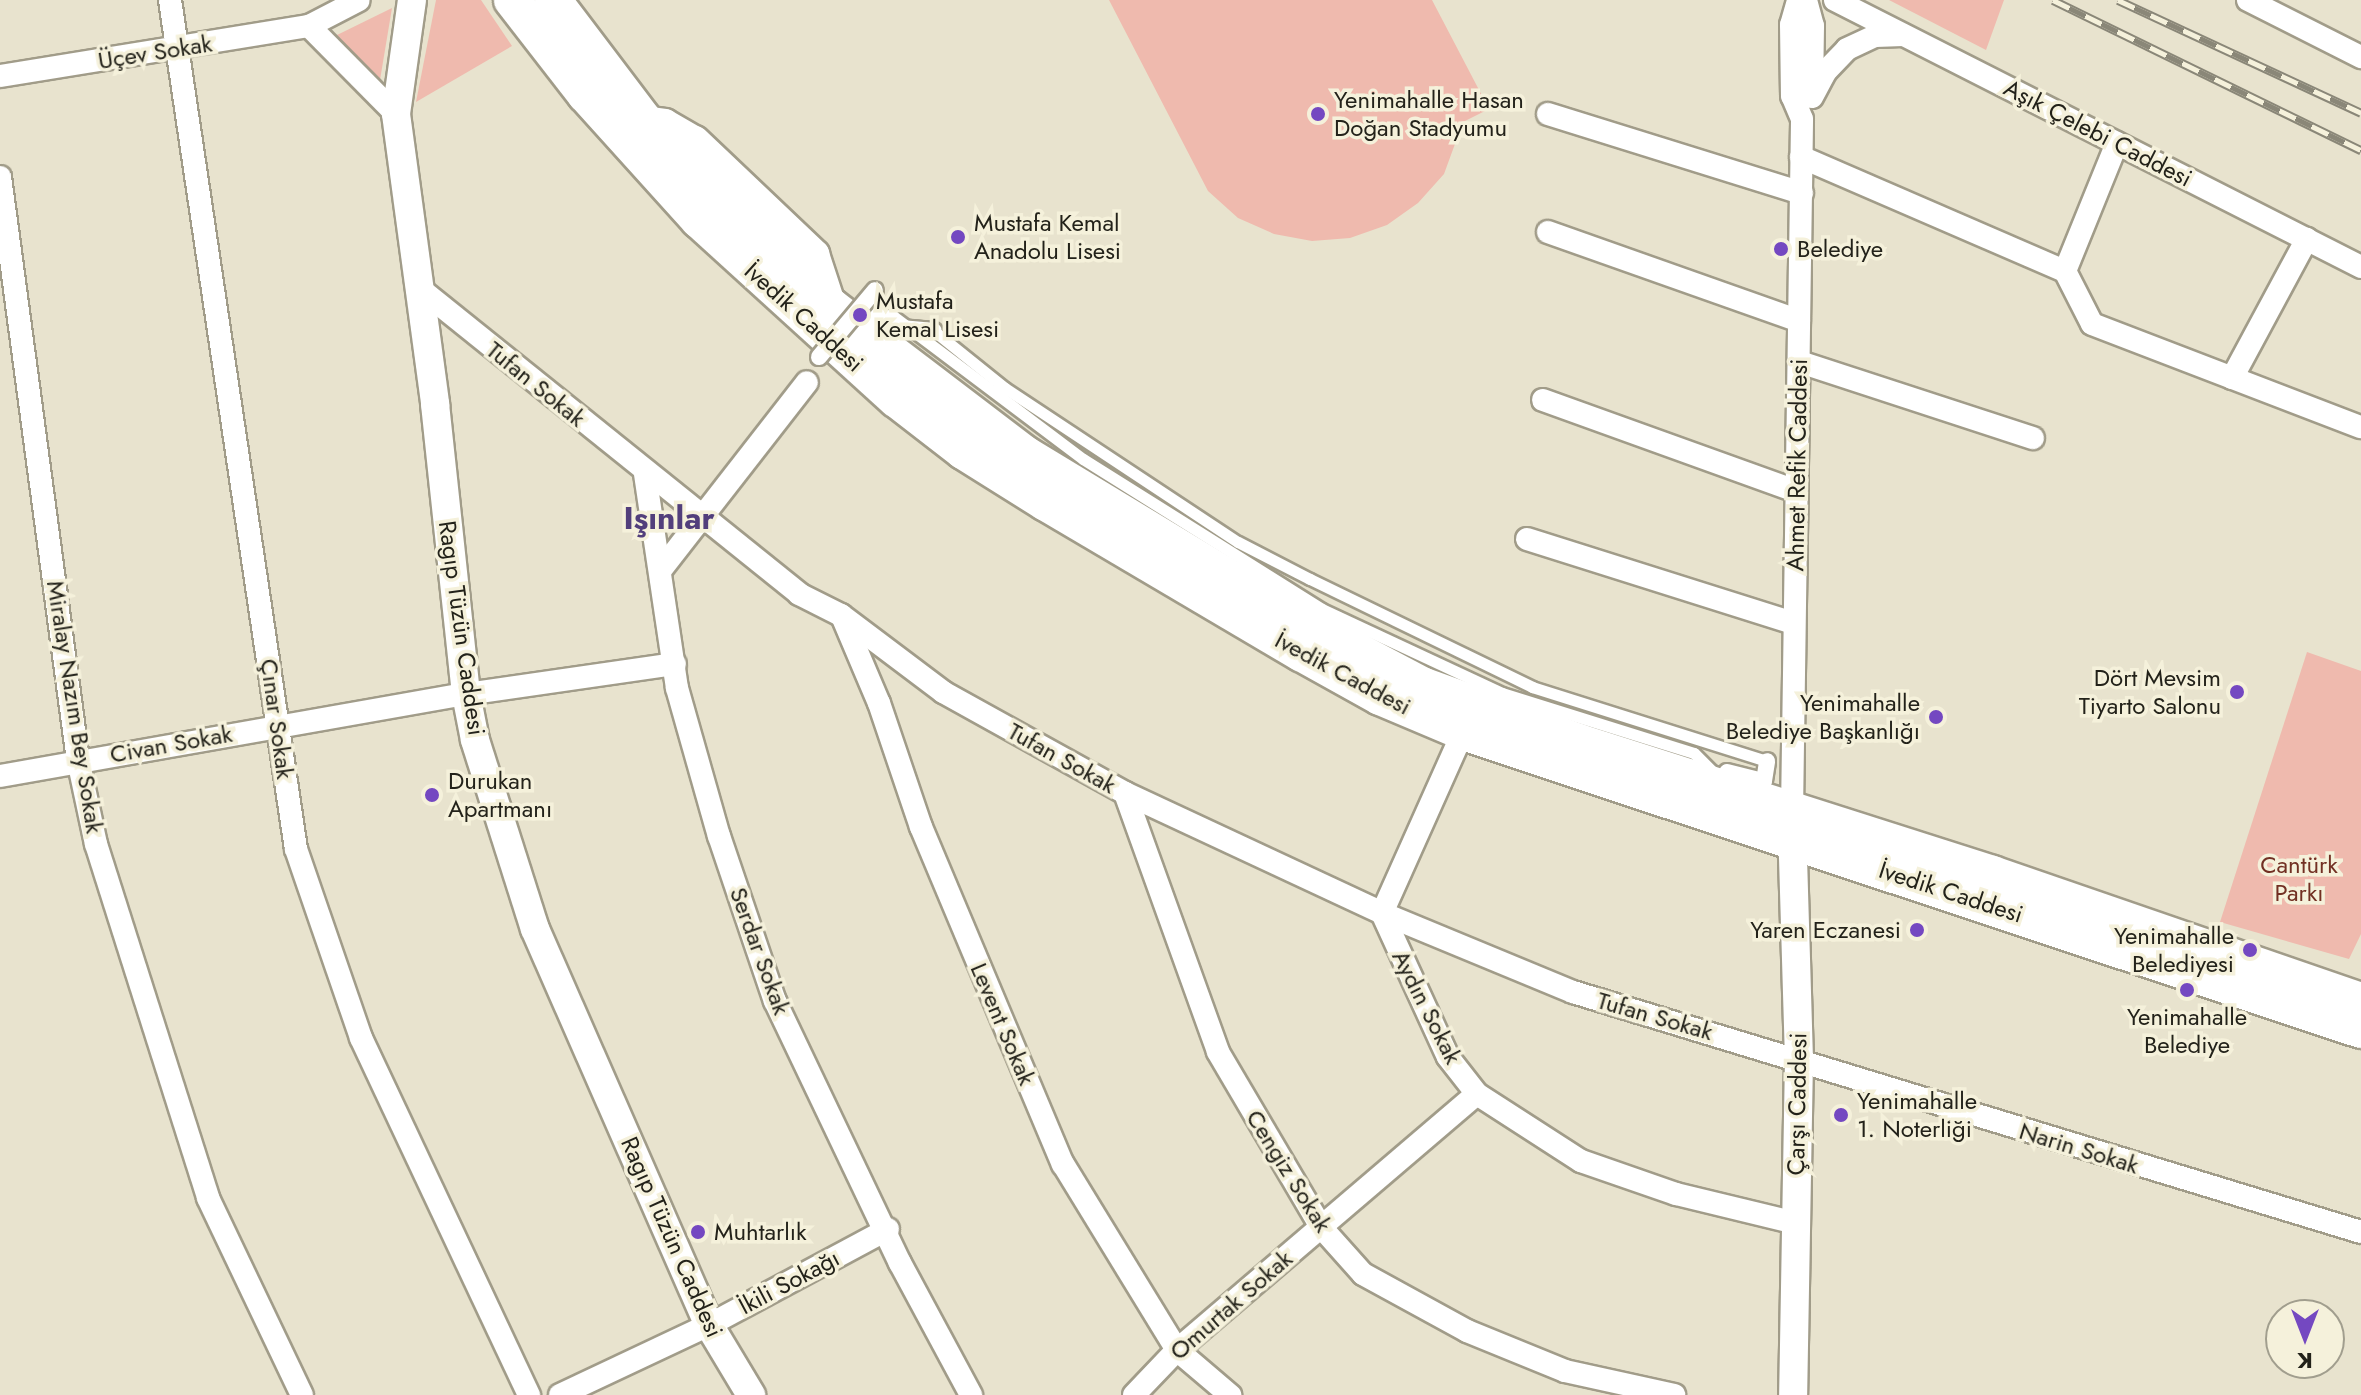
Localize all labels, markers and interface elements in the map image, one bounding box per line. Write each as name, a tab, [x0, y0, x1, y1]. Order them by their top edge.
street label: Üçev Sokak	[96, 29, 214, 75]
street label: Aşık Çelebi Caddesi	[1999, 73, 2197, 193]
place label: Yenimahalle Hasan Doğan Stadyumu	[1334, 86, 1524, 142]
marker: Yenimahalle Hasan Doğan Stadyumu	[1309, 105, 1327, 123]
place label: Mustafa Kemal Anadolu Lisesi	[974, 209, 1121, 265]
marker: Mustafa Kemal Anadolu Lisesi	[949, 228, 967, 246]
place label: Belediye	[1797, 235, 1883, 263]
marker: Belediye	[1772, 240, 1790, 258]
street label: İvedik Caddesi	[739, 256, 869, 378]
place label: Mustafa Kemal Lisesi	[876, 287, 999, 343]
marker: Mustafa Kemal Lisesi	[851, 306, 869, 324]
street label: Tufan Sokak	[481, 335, 591, 433]
street label: Ahmet Refik Caddesi	[1781, 358, 1813, 572]
district label: Işınlar	[623, 499, 715, 537]
street label: Ragıp Tüzün Caddesi	[433, 519, 491, 737]
street label: Miralay Nazım Bey Sokak	[41, 579, 109, 835]
street label: İvedik Caddesi	[1270, 625, 1416, 721]
street label: Çınar Sokak	[254, 657, 300, 781]
place label: Dört Mevsim Tiyarto Salonu	[2079, 664, 2221, 720]
marker: Dört Mevsim Tiyarto Salonu	[2228, 683, 2246, 701]
place label: Yenimahalle Belediye Başkanlığı	[1726, 689, 1920, 745]
marker: Yenimahalle Belediye Başkanlığı	[1927, 708, 1945, 726]
street label: Tufan Sokak	[1003, 717, 1121, 799]
street label: Civan Sokak	[108, 719, 234, 769]
place label: Durukan Apartmanı	[448, 767, 552, 823]
marker: Durukan Apartmanı	[423, 786, 441, 804]
park label: Cantürk Parkı	[2260, 851, 2338, 907]
street label: İvedik Caddesi	[1875, 855, 2027, 929]
street label: Serdar Sokak	[724, 883, 796, 1019]
place label: Yaren Eczanesi	[1750, 916, 1901, 944]
marker: Yaren Eczanesi	[1908, 921, 1926, 939]
place label: Yenimahalle Belediyesi	[2114, 922, 2234, 978]
marker: Yenimahalle Belediyesi	[2241, 941, 2259, 959]
street label: Aydın Sokak	[1386, 945, 1468, 1069]
street label: Levent Sokak	[964, 959, 1042, 1089]
marker: Yenimahalle Belediye	[2178, 981, 2196, 999]
street label: Tufan Sokak	[1594, 986, 1716, 1046]
place label: Yenimahalle Belediye	[2127, 1003, 2247, 1059]
street label: Çarşı Caddesi	[1781, 1032, 1813, 1176]
place label: Yenimahalle 1. Noterliği	[1857, 1087, 1977, 1143]
street label: Cengiz Sokak	[1240, 1105, 1338, 1237]
marker: Yenimahalle 1. Noterliği	[1832, 1106, 1850, 1124]
street label: Narin Sokak	[2016, 1116, 2142, 1180]
street label: Ragıp Tüzün Caddesi	[615, 1132, 729, 1342]
place label: Muhtarlık	[714, 1218, 806, 1246]
marker: Muhtarlık	[689, 1223, 707, 1241]
street label: İkili Sokağı	[734, 1243, 844, 1321]
street label: Omurtak Sokak	[1164, 1244, 1298, 1366]
north arrow	[2265, 1299, 2345, 1379]
text: K	[2297, 1345, 2313, 1377]

